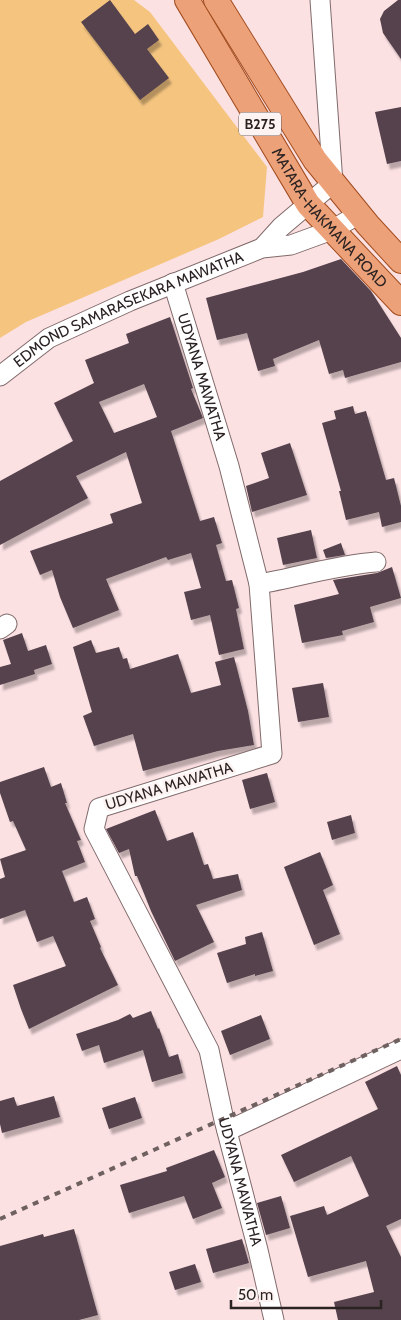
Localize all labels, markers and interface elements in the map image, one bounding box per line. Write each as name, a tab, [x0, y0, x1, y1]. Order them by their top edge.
road number: B275	[239, 112, 281, 136]
street label: MATARA-HAKMANA ROAD	[268, 145, 391, 291]
street label: EDMOND SAMARASEKARA MAWATHA	[10, 247, 247, 371]
street label: UDYANA MAWATHA	[174, 311, 230, 443]
street label: UDYANA MAWATHA	[103, 758, 235, 814]
street label: UDYANA MAWATHA	[215, 1116, 266, 1249]
scale bar	[231, 1278, 381, 1310]
text: 50 m	[238, 1286, 273, 1304]

